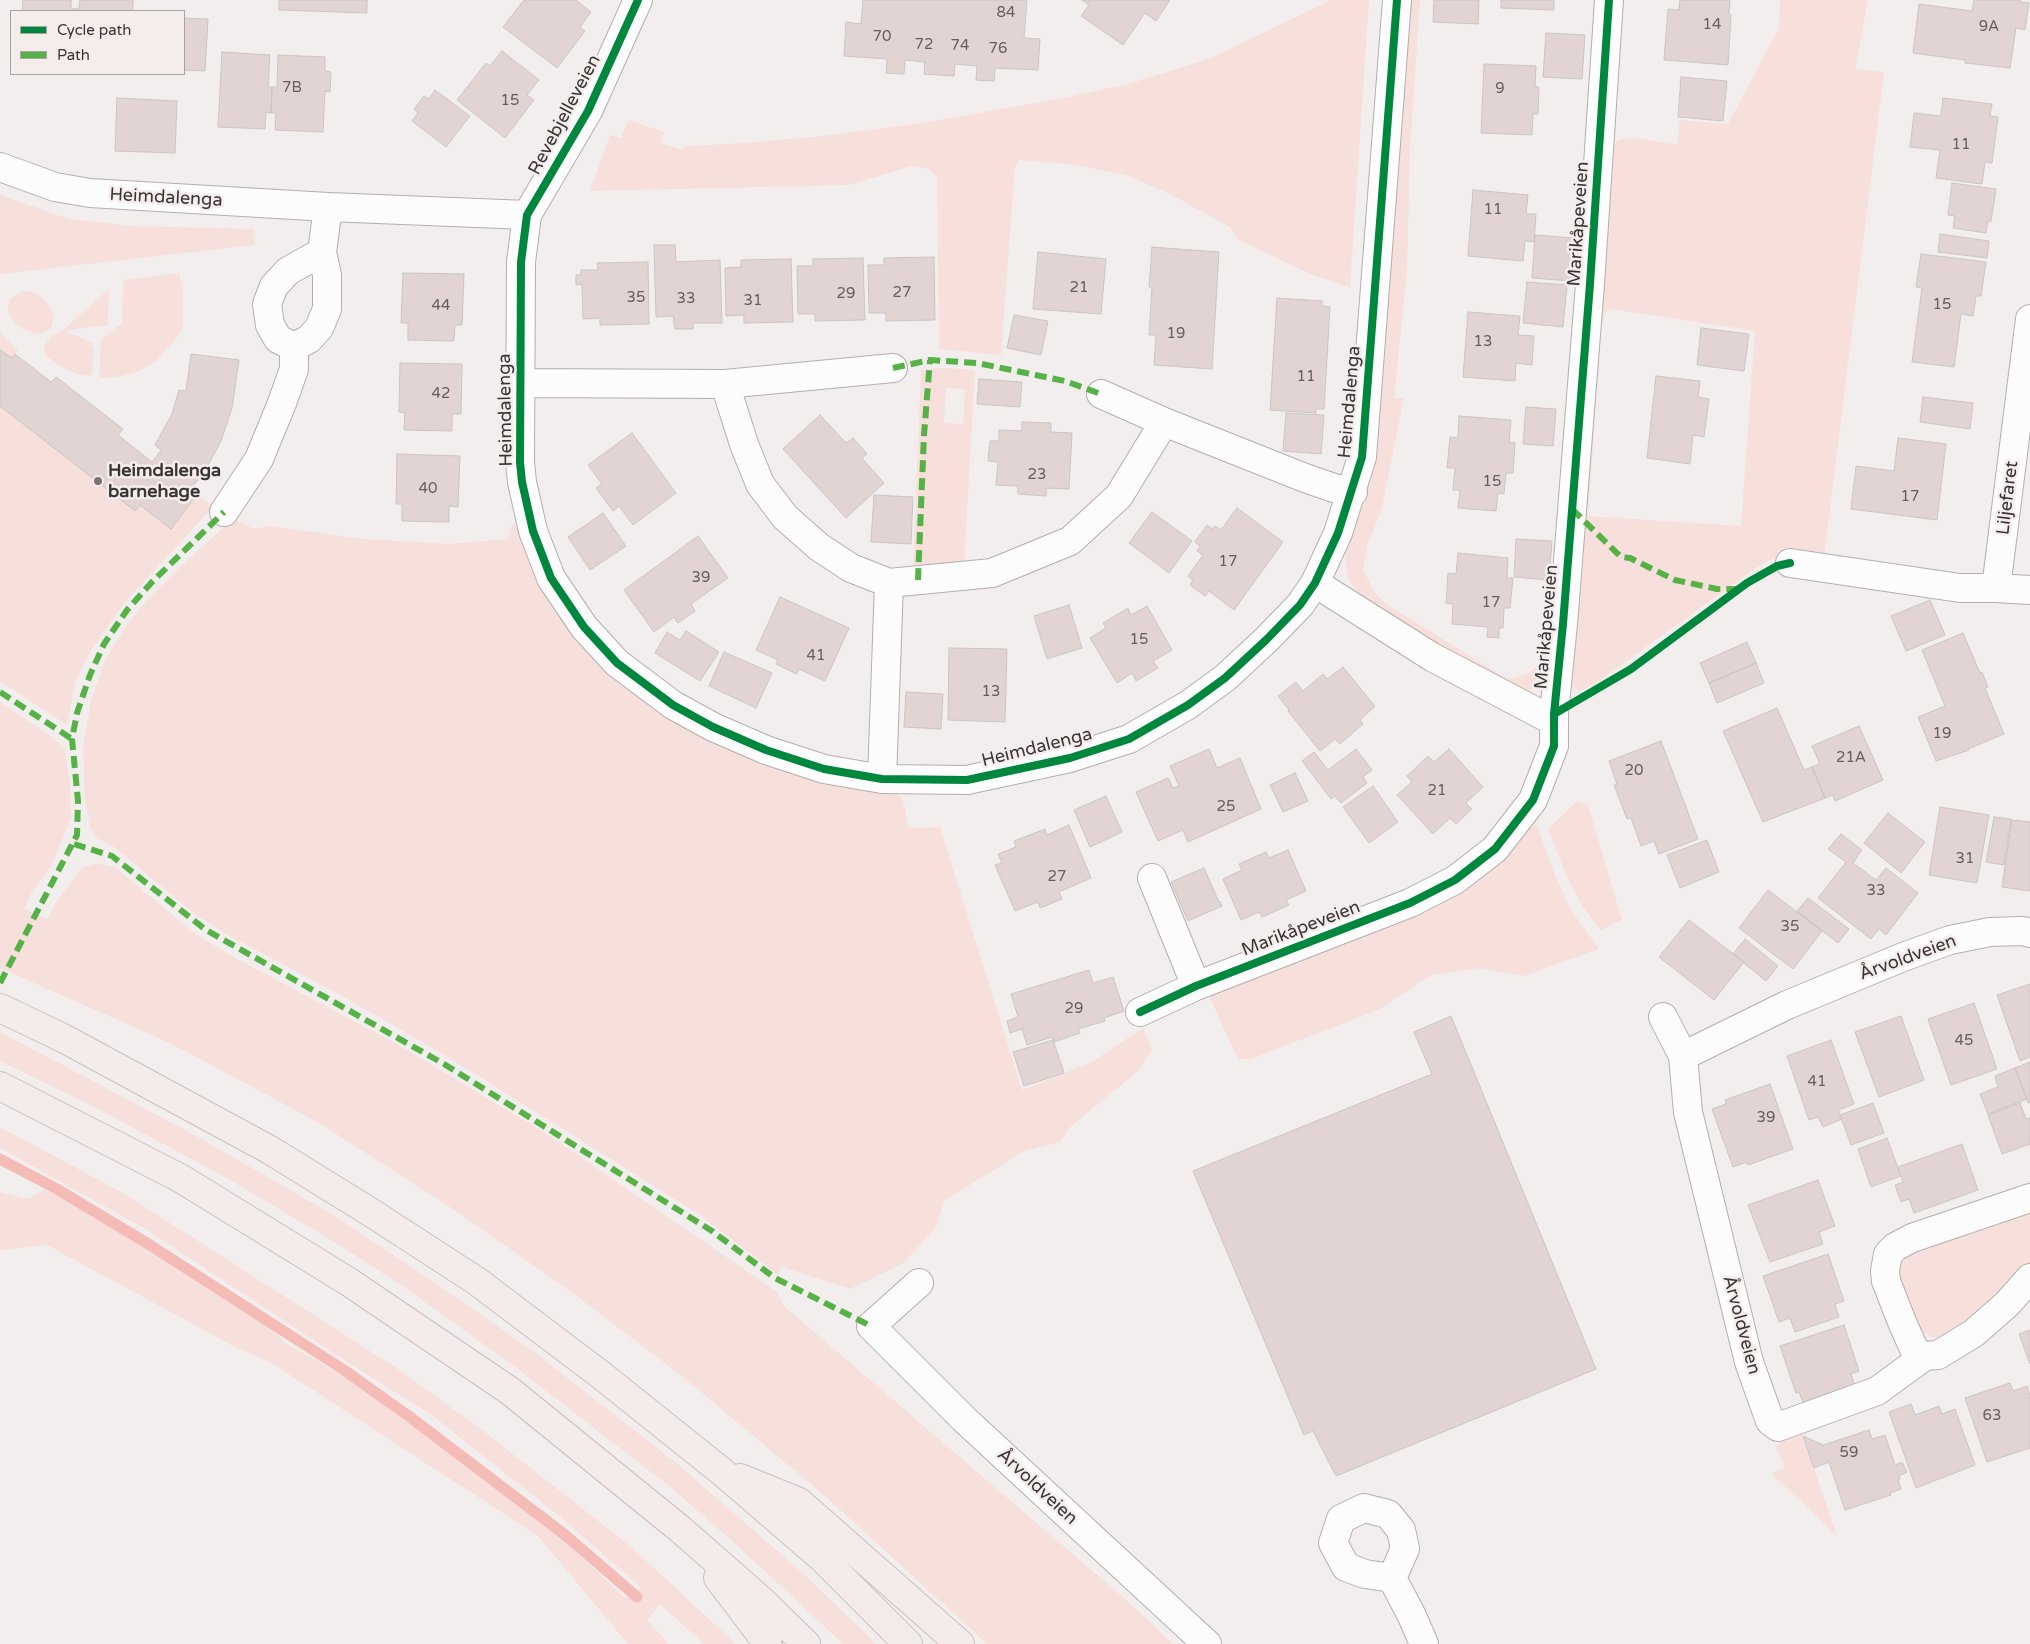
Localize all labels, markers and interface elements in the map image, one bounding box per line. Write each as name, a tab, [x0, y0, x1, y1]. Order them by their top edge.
house number: 84	[997, 4, 1015, 22]
legend	[10, 10, 185, 75]
house number: 14	[1703, 16, 1721, 34]
house number: 9A	[1979, 18, 1999, 36]
text: Cycle path	[57, 21, 131, 39]
house number: 70	[873, 28, 891, 46]
house number: 72	[915, 36, 933, 54]
house number: 74	[951, 37, 969, 55]
house number: 76	[989, 40, 1007, 58]
text: Path	[57, 46, 90, 64]
street label: Revebjelleveien	[524, 51, 606, 179]
house number: 7B	[282, 79, 302, 97]
house number: 9	[1495, 80, 1505, 98]
house number: 15	[501, 92, 519, 110]
house number: 11	[1952, 136, 1970, 154]
street label: Marikåpeveien	[1564, 161, 1594, 287]
street label: Heimdalenga	[109, 184, 223, 212]
house number: 11	[1484, 201, 1502, 219]
house number: 21	[1070, 279, 1088, 297]
house number: 27	[893, 284, 911, 302]
house number: 29	[837, 285, 855, 303]
house number: 35	[627, 289, 645, 307]
house number: 33	[677, 290, 695, 308]
house number: 31	[744, 292, 762, 310]
house number: 15	[1933, 296, 1951, 314]
house number: 44	[432, 297, 450, 315]
house number: 19	[1167, 325, 1185, 343]
house number: 13	[1474, 333, 1492, 351]
street label: Heimdalenga	[1334, 345, 1366, 459]
street label: Heimdalenga	[494, 353, 518, 467]
house number: 11	[1297, 368, 1315, 386]
house number: 42	[432, 385, 450, 403]
place label: Heimdalenga barnehage	[108, 460, 221, 502]
street label: Liljefaret	[1993, 460, 2023, 536]
house number: 23	[1028, 466, 1046, 484]
house number: 15	[1483, 473, 1501, 491]
marker: Heimdalenga barnehage	[92, 475, 104, 487]
house number: 40	[419, 480, 437, 498]
house number: 17	[1901, 488, 1919, 506]
house number: 17	[1219, 553, 1237, 571]
street label: Marikåpeveien	[1531, 564, 1563, 690]
house number: 39	[692, 569, 710, 587]
house number: 17	[1482, 594, 1500, 612]
house number: 15	[1130, 631, 1148, 649]
house number: 41	[807, 647, 825, 665]
house number: 13	[982, 683, 1000, 701]
street label: Heimdalenga	[980, 724, 1094, 772]
house number: 19	[1933, 725, 1951, 743]
house number: 21A	[1836, 749, 1866, 767]
house number: 20	[1625, 762, 1643, 780]
house number: 21	[1428, 782, 1446, 800]
house number: 25	[1217, 798, 1235, 816]
house number: 31	[1956, 850, 1974, 868]
house number: 27	[1048, 868, 1066, 886]
house number: 33	[1867, 882, 1885, 900]
street label: Marikåpeveien	[1239, 896, 1363, 962]
house number: 35	[1781, 918, 1799, 936]
street label: Årvoldveien	[1857, 930, 1959, 986]
house number: 29	[1065, 1000, 1083, 1018]
house number: 45	[1955, 1032, 1973, 1050]
house number: 41	[1808, 1073, 1826, 1091]
house number: 39	[1757, 1109, 1775, 1127]
street label: Årvoldveien	[1717, 1273, 1765, 1377]
house number: 63	[1983, 1407, 2001, 1425]
street label: Årvoldveien	[992, 1444, 1082, 1530]
house number: 59	[1840, 1444, 1858, 1462]

